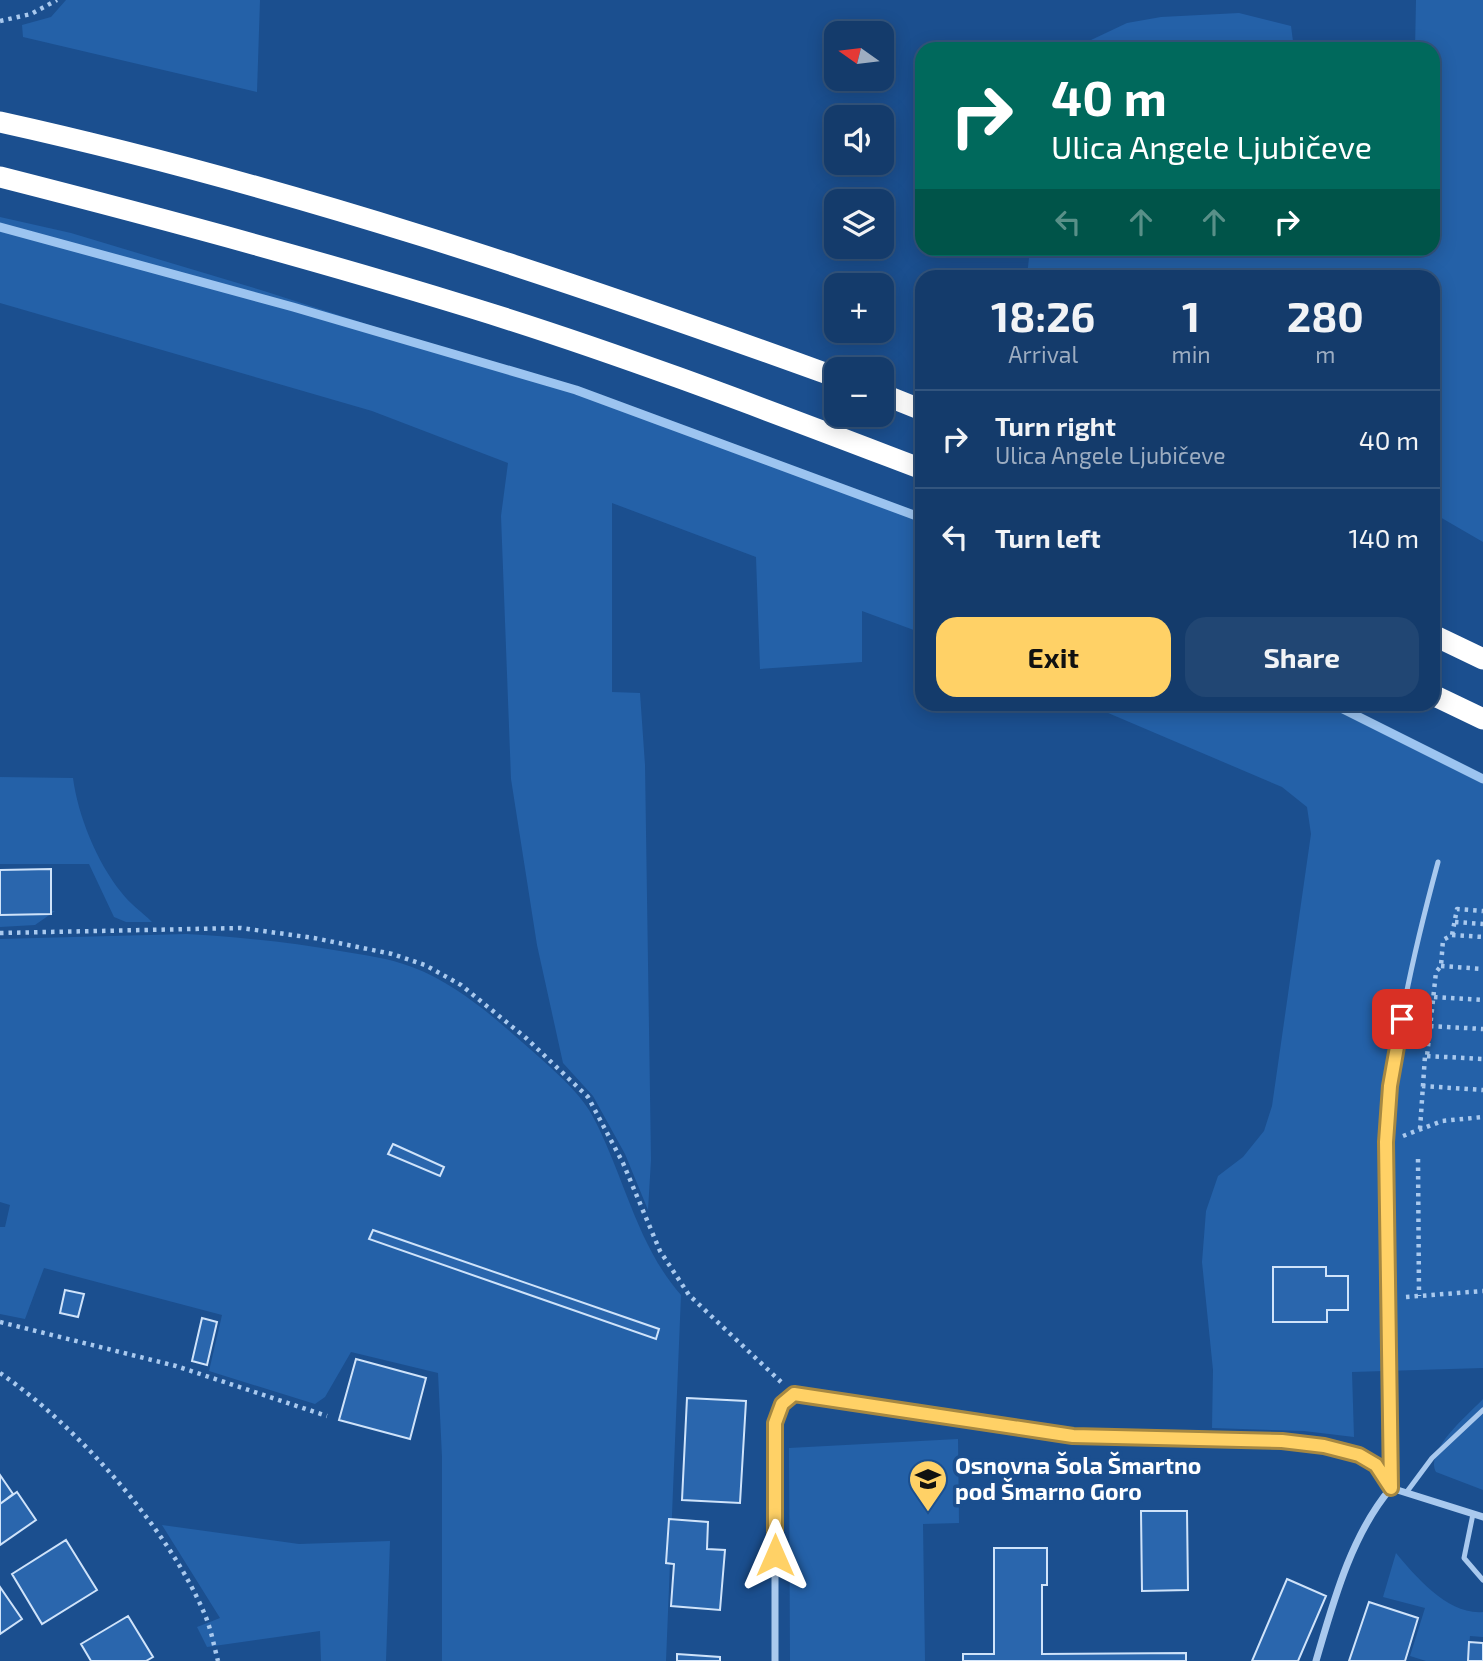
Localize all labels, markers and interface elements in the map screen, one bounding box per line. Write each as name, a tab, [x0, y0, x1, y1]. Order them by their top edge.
north arrow	[824, 21, 894, 91]
map controls	[824, 21, 894, 427]
text: 40 m	[1051, 67, 1167, 126]
icon: right	[936, 70, 1027, 161]
button: sound	[824, 105, 894, 175]
text: Ulica Angele Ljubičeve	[1051, 127, 1372, 165]
button: layers	[824, 189, 894, 259]
icon: left	[1049, 203, 1087, 241]
icon: ahead	[1122, 203, 1160, 241]
icon: ahead	[1195, 203, 1233, 241]
icon: right	[1268, 203, 1306, 241]
button: +	[824, 273, 894, 343]
text: 18:26	[991, 290, 1095, 340]
text: 1	[1182, 290, 1200, 340]
text: 280	[1287, 290, 1364, 340]
text: Arrival	[1008, 340, 1078, 368]
text: min	[1171, 340, 1211, 368]
text: m	[1315, 340, 1335, 368]
button: −	[824, 357, 894, 427]
text: Turn right	[995, 410, 1116, 441]
icon: right	[936, 420, 974, 458]
text: 40 m	[1359, 424, 1419, 455]
text: Ulica Angele Ljubičeve	[995, 441, 1226, 469]
icon: left	[936, 518, 974, 556]
text: Turn left	[995, 522, 1101, 553]
text: 140 m	[1348, 522, 1419, 553]
button: Exit	[936, 617, 1171, 697]
button: Share	[1185, 617, 1419, 697]
pin	[1372, 989, 1432, 1049]
icon: arrive	[1383, 1000, 1421, 1038]
place label: Osnovna Šola Šmartno pod Šmarno Goro	[955, 1451, 1201, 1505]
school or university icon: Osnovna Šola Šmartno pod Šmarno Goro	[907, 1458, 949, 1513]
position arrow	[738, 1518, 812, 1592]

